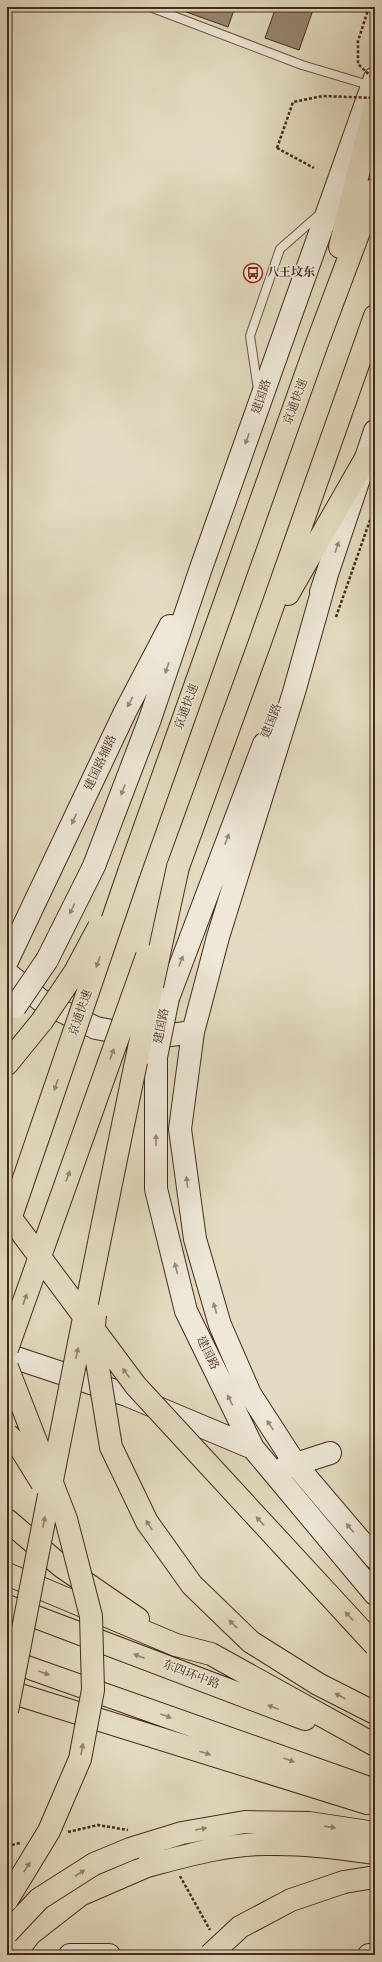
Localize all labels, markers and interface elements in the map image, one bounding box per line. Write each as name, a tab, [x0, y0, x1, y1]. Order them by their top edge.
bus stop icon: 八王坟东	[242, 262, 264, 284]
place label: 八王坟东	[267, 265, 315, 281]
street label: 建国路	[249, 377, 275, 417]
street label: 京通快速	[280, 377, 312, 427]
one-way arrow	[243, 434, 249, 446]
one-way arrow	[334, 541, 340, 553]
one-way arrow	[164, 662, 170, 674]
street label: 京通快速	[171, 682, 203, 732]
one-way arrow	[127, 696, 133, 708]
street label: 建国路	[258, 701, 286, 741]
street label: 建国路辅路	[81, 732, 121, 794]
one-way arrow	[119, 784, 125, 796]
one-way arrow	[71, 814, 77, 825]
one-way arrow	[225, 833, 231, 845]
one-way arrow	[69, 904, 75, 915]
one-way arrow	[179, 955, 185, 967]
one-way arrow	[95, 956, 101, 968]
street label: 京通快速	[66, 988, 96, 1038]
street label: 建国路	[151, 1007, 173, 1045]
one-way arrow	[109, 1047, 115, 1059]
one-way arrow	[53, 1079, 59, 1091]
one-way arrow	[153, 1133, 159, 1146]
one-way arrow	[66, 1170, 72, 1182]
one-way arrow	[184, 1176, 190, 1188]
one-way arrow	[172, 1262, 178, 1274]
one-way arrow	[22, 1292, 28, 1304]
one-way arrow	[212, 1302, 218, 1314]
street label: 建国路	[192, 1333, 222, 1373]
one-way arrow	[74, 1347, 80, 1359]
one-way arrow	[122, 1367, 130, 1378]
one-way arrow	[227, 1395, 233, 1406]
one-way arrow	[266, 1420, 274, 1430]
one-way arrow	[41, 1516, 47, 1528]
one-way arrow	[256, 1516, 265, 1526]
one-way arrow	[145, 1520, 153, 1530]
one-way arrow	[345, 1523, 354, 1533]
one-way arrow	[344, 1611, 353, 1621]
one-way arrow	[228, 1620, 237, 1629]
one-way arrow	[132, 1652, 144, 1658]
street label: 东四环中路	[160, 1657, 222, 1693]
one-way arrow	[38, 1670, 50, 1676]
one-way arrow	[334, 1693, 346, 1699]
one-way arrow	[267, 1703, 279, 1709]
one-way arrow	[161, 1714, 173, 1720]
one-way arrow	[79, 1743, 85, 1755]
one-way arrow	[199, 1750, 211, 1756]
one-way arrow	[283, 1757, 295, 1763]
one-way arrow	[324, 1824, 336, 1830]
one-way arrow	[195, 1826, 207, 1832]
one-way arrow	[24, 1861, 31, 1873]
one-way arrow	[74, 1869, 85, 1877]

